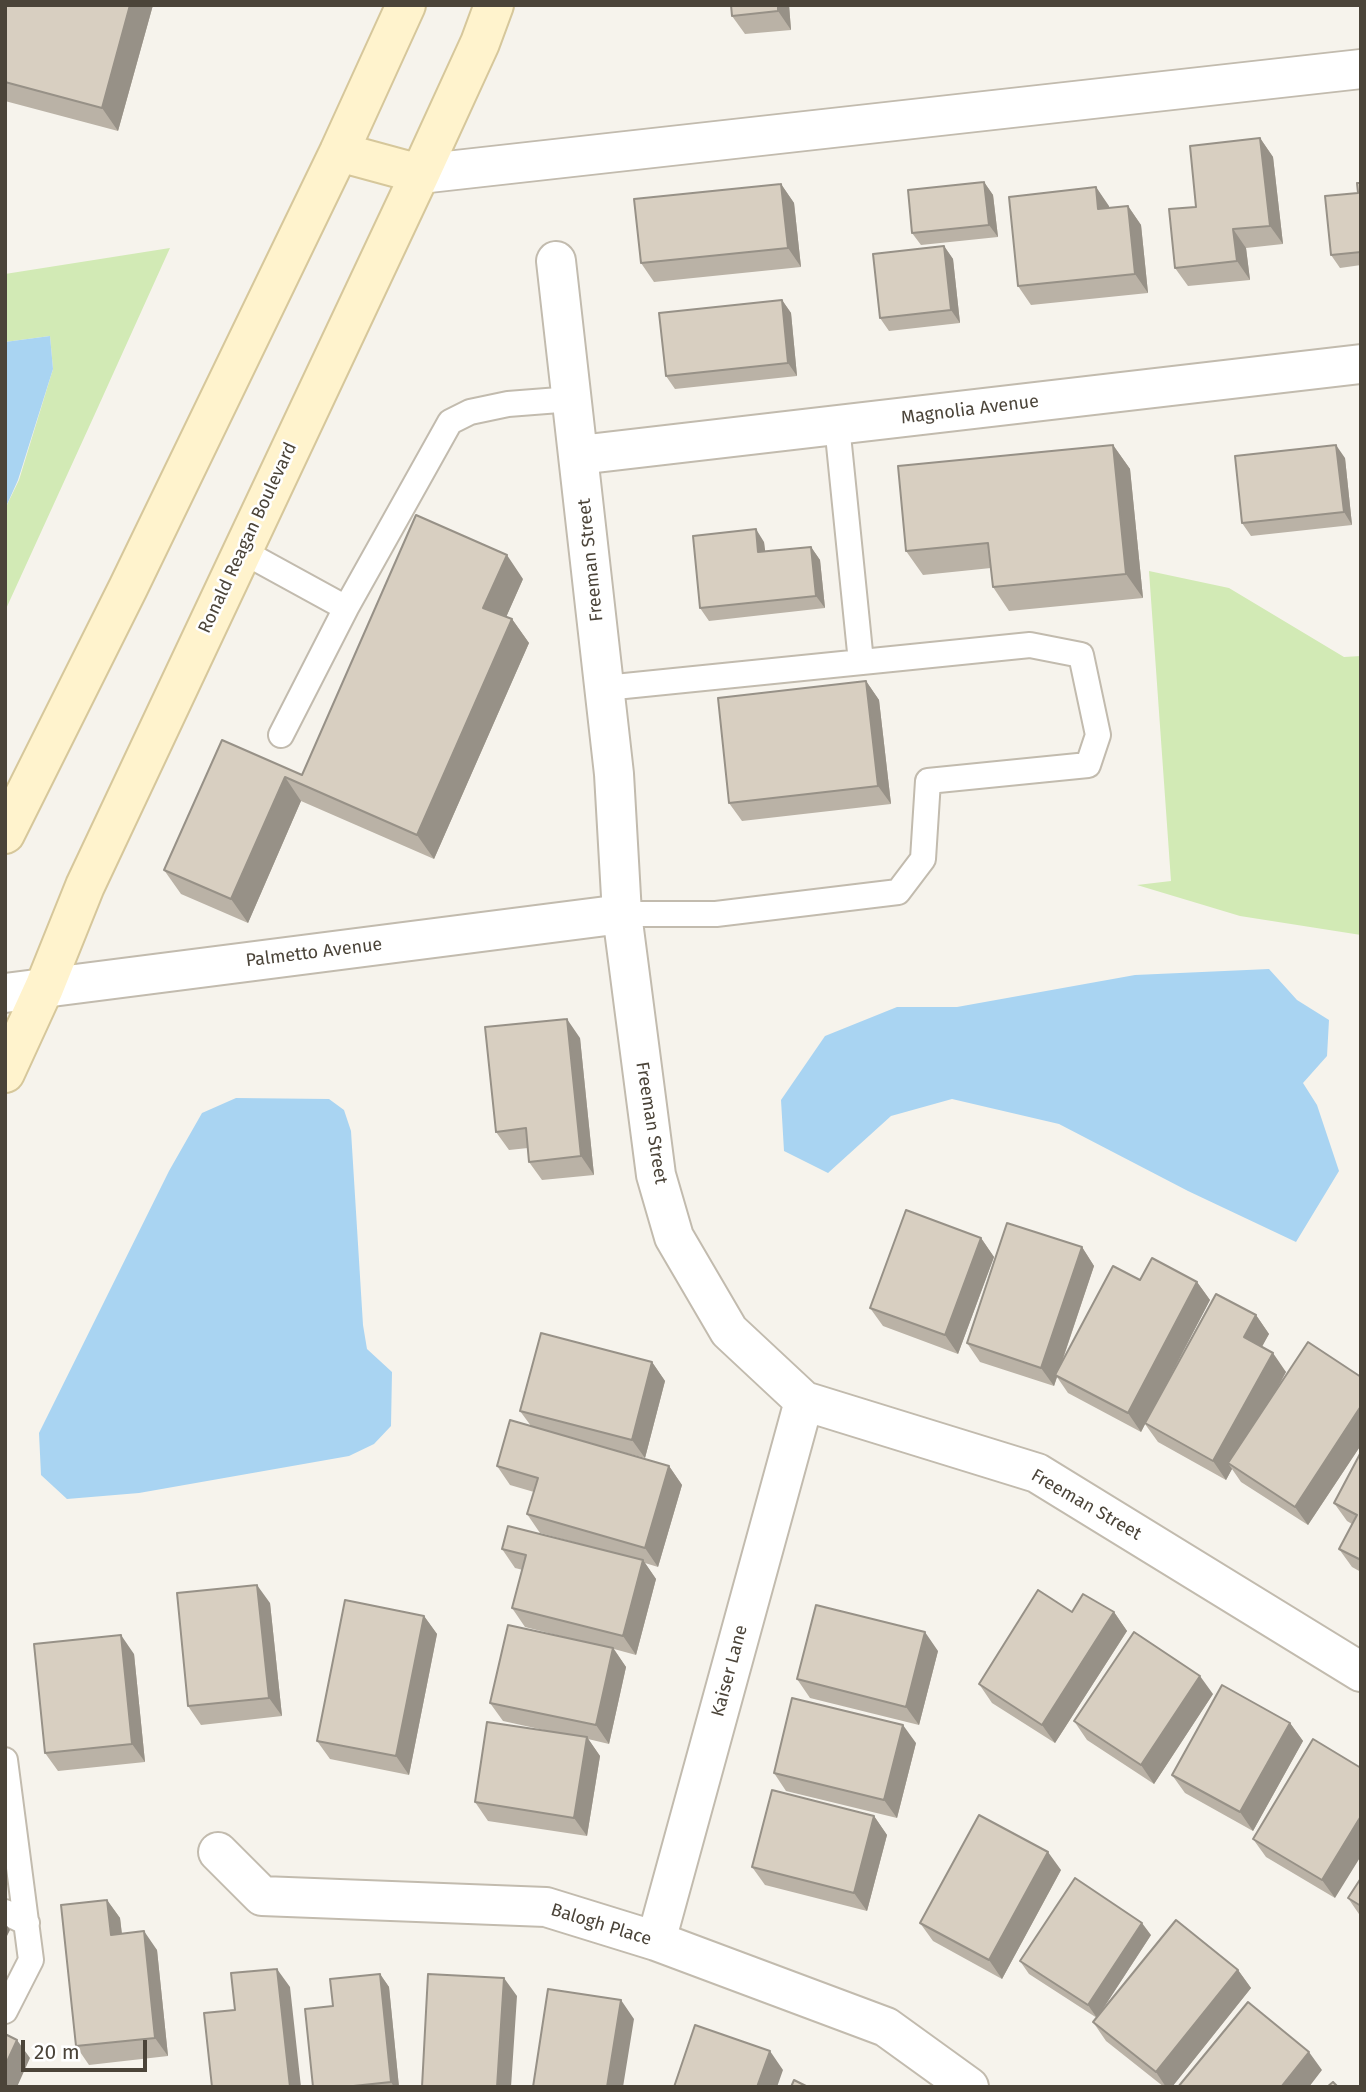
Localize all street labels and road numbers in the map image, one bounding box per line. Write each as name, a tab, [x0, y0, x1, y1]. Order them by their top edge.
street label: Magnolia Avenue	[900, 391, 1040, 429]
street label: Ronald Reagan Boulevard	[194, 439, 302, 637]
street label: Freeman Street	[574, 497, 608, 623]
street label: Palmetto Avenue	[245, 934, 383, 972]
street label: Freeman Street	[631, 1060, 671, 1186]
street label: Freeman Street	[1027, 1465, 1145, 1545]
street label: Kaiser Lane	[707, 1623, 753, 1719]
street label: Balogh Place	[548, 1899, 654, 1951]

